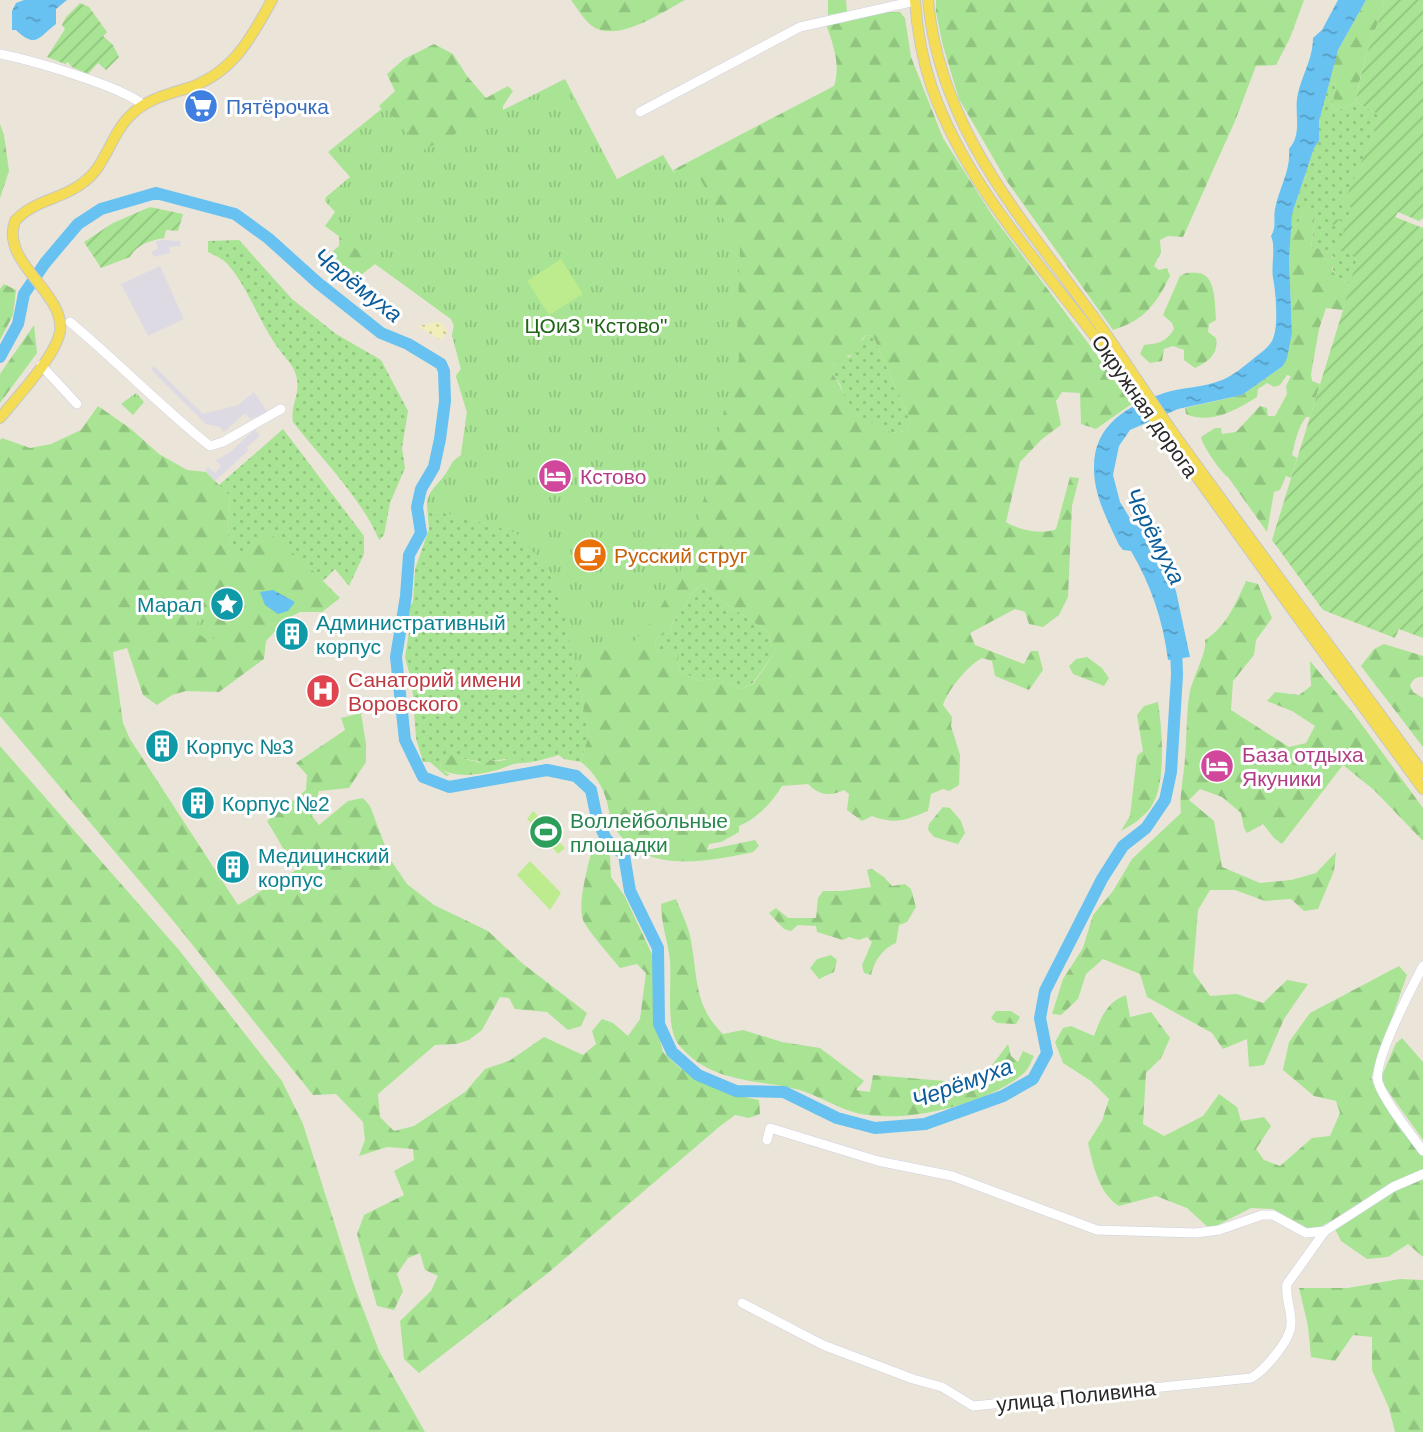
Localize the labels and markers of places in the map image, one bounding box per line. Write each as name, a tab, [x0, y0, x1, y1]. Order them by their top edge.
supermarket icon: Пятёрочка	[182, 87, 220, 125]
place label: Пятёрочка	[226, 95, 329, 118]
hotel icon: Кстово	[536, 457, 574, 495]
place label: Кстово	[580, 465, 646, 488]
cafe icon: Русский струг	[571, 536, 609, 574]
place label: Русский струг	[614, 544, 748, 567]
place icon: Марал	[208, 585, 246, 623]
place label: Марал	[137, 593, 202, 616]
place label: Административный корпус	[316, 611, 506, 658]
building icon: Административный корпус	[273, 615, 311, 653]
place label: Санаторий имени Воровского	[348, 668, 521, 715]
hospital icon: Санаторий имени Воровского	[304, 672, 342, 710]
building icon: Корпус №3	[143, 727, 181, 765]
place label: Корпус №3	[186, 735, 294, 758]
place label: База отдыха Якуники	[1242, 743, 1364, 790]
hotel icon: База отдыха Якуники	[1198, 747, 1236, 785]
building icon: Корпус №2	[179, 784, 217, 822]
place label: Корпус №2	[222, 792, 330, 815]
place label: Воллейбольные площадки	[570, 809, 728, 856]
sports icon: Воллейбольные площадки	[527, 813, 565, 851]
place label: Медицинский корпус	[258, 844, 389, 891]
building icon: Медицинский корпус	[214, 848, 252, 886]

